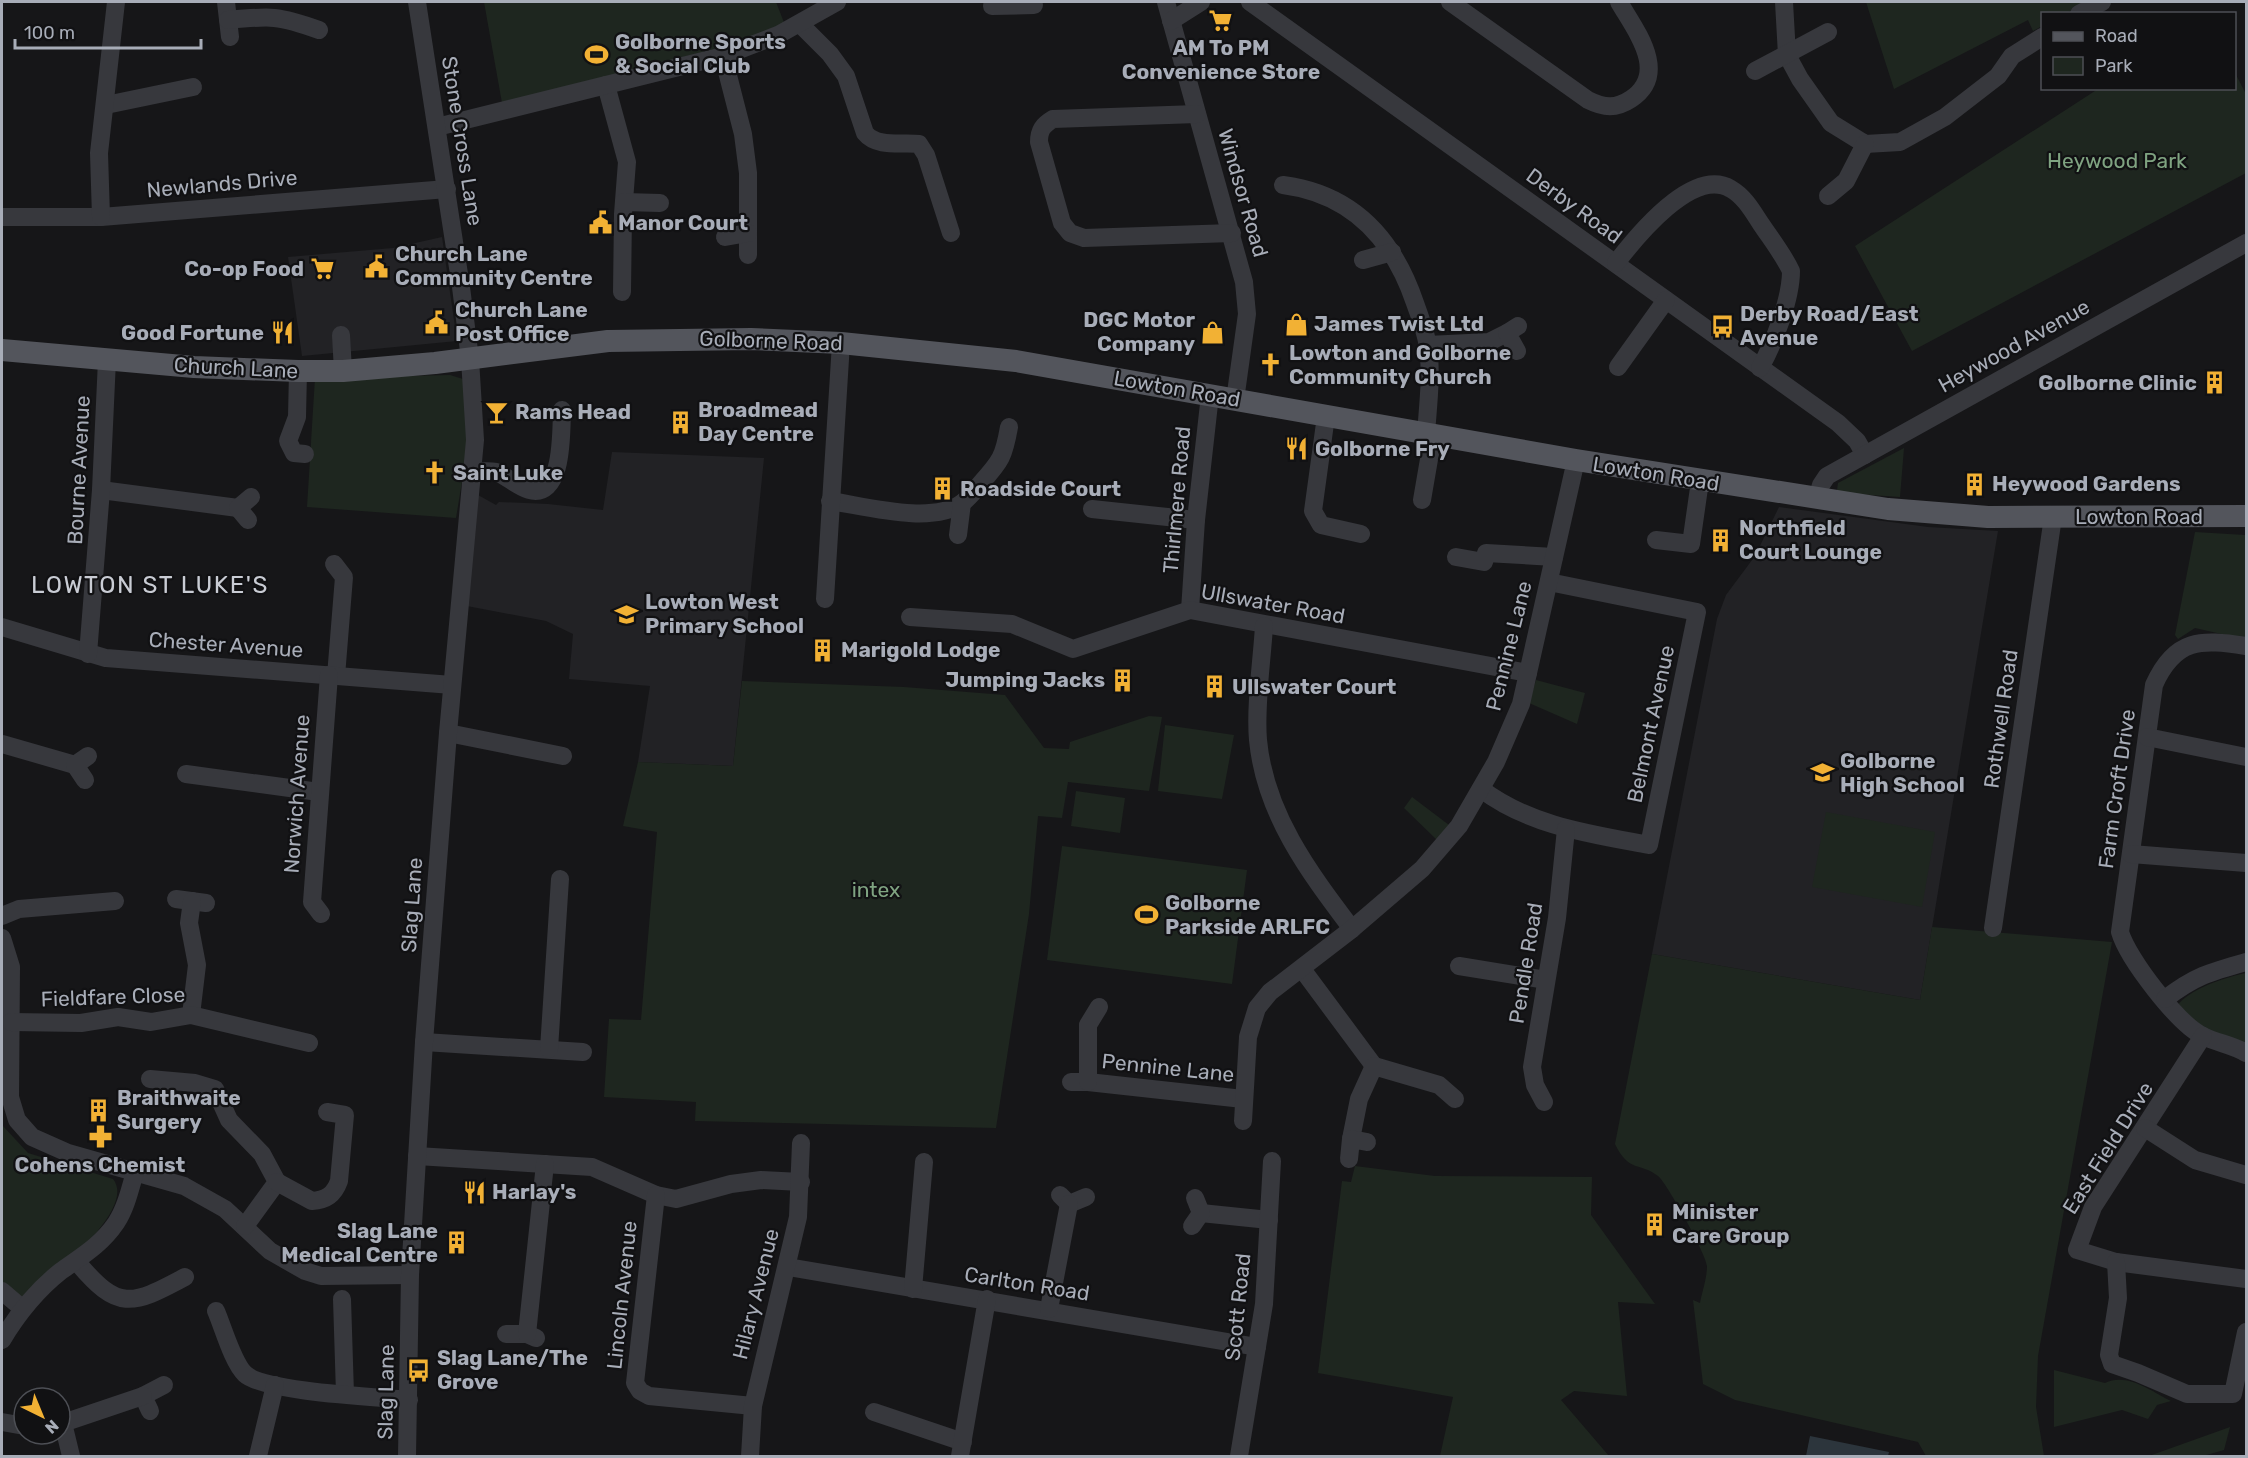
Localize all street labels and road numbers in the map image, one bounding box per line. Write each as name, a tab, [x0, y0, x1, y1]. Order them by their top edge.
street label: Stone Cross Lane	[437, 54, 488, 227]
street label: Windsor Road	[1213, 126, 1274, 260]
street label: Derby Road	[1522, 162, 1627, 249]
street label: Newlands Drive	[146, 164, 298, 203]
street label: Heywood Avenue	[1934, 294, 2094, 398]
street label: Golborne Road	[699, 326, 843, 355]
street label: Church Lane	[173, 352, 299, 383]
street label: Lowton Road	[1112, 365, 1242, 412]
street label: Bourne Avenue	[62, 395, 95, 545]
street label: Thirlmere Road	[1158, 425, 1195, 575]
street label: Lowton Road	[1591, 451, 1721, 496]
street label: Lowton Road	[2075, 504, 2203, 529]
street label: Pennine Lane	[1480, 578, 1537, 714]
street label: Ullswater Road	[1199, 579, 1347, 628]
street label: Chester Avenue	[148, 627, 304, 662]
street label: Belmont Avenue	[1622, 643, 1679, 805]
street label: Rothwell Road	[1978, 648, 2023, 790]
street label: Farm Croft Drive	[2093, 708, 2140, 870]
street label: Norwich Avenue	[278, 714, 315, 874]
street label: Slag Lane	[396, 857, 427, 953]
street label: Pendle Road	[1504, 901, 1547, 1025]
street label: Fieldfare Close	[40, 981, 186, 1012]
street label: Pennine Lane	[1101, 1048, 1236, 1087]
street label: East Field Drive	[2057, 1077, 2158, 1218]
street label: Lincoln Avenue	[601, 1219, 642, 1370]
street label: Hilary Avenue	[727, 1226, 784, 1362]
street label: Scott Road	[1219, 1252, 1256, 1362]
street label: Carlton Road	[963, 1261, 1092, 1306]
street label: Slag Lane	[372, 1344, 399, 1440]

